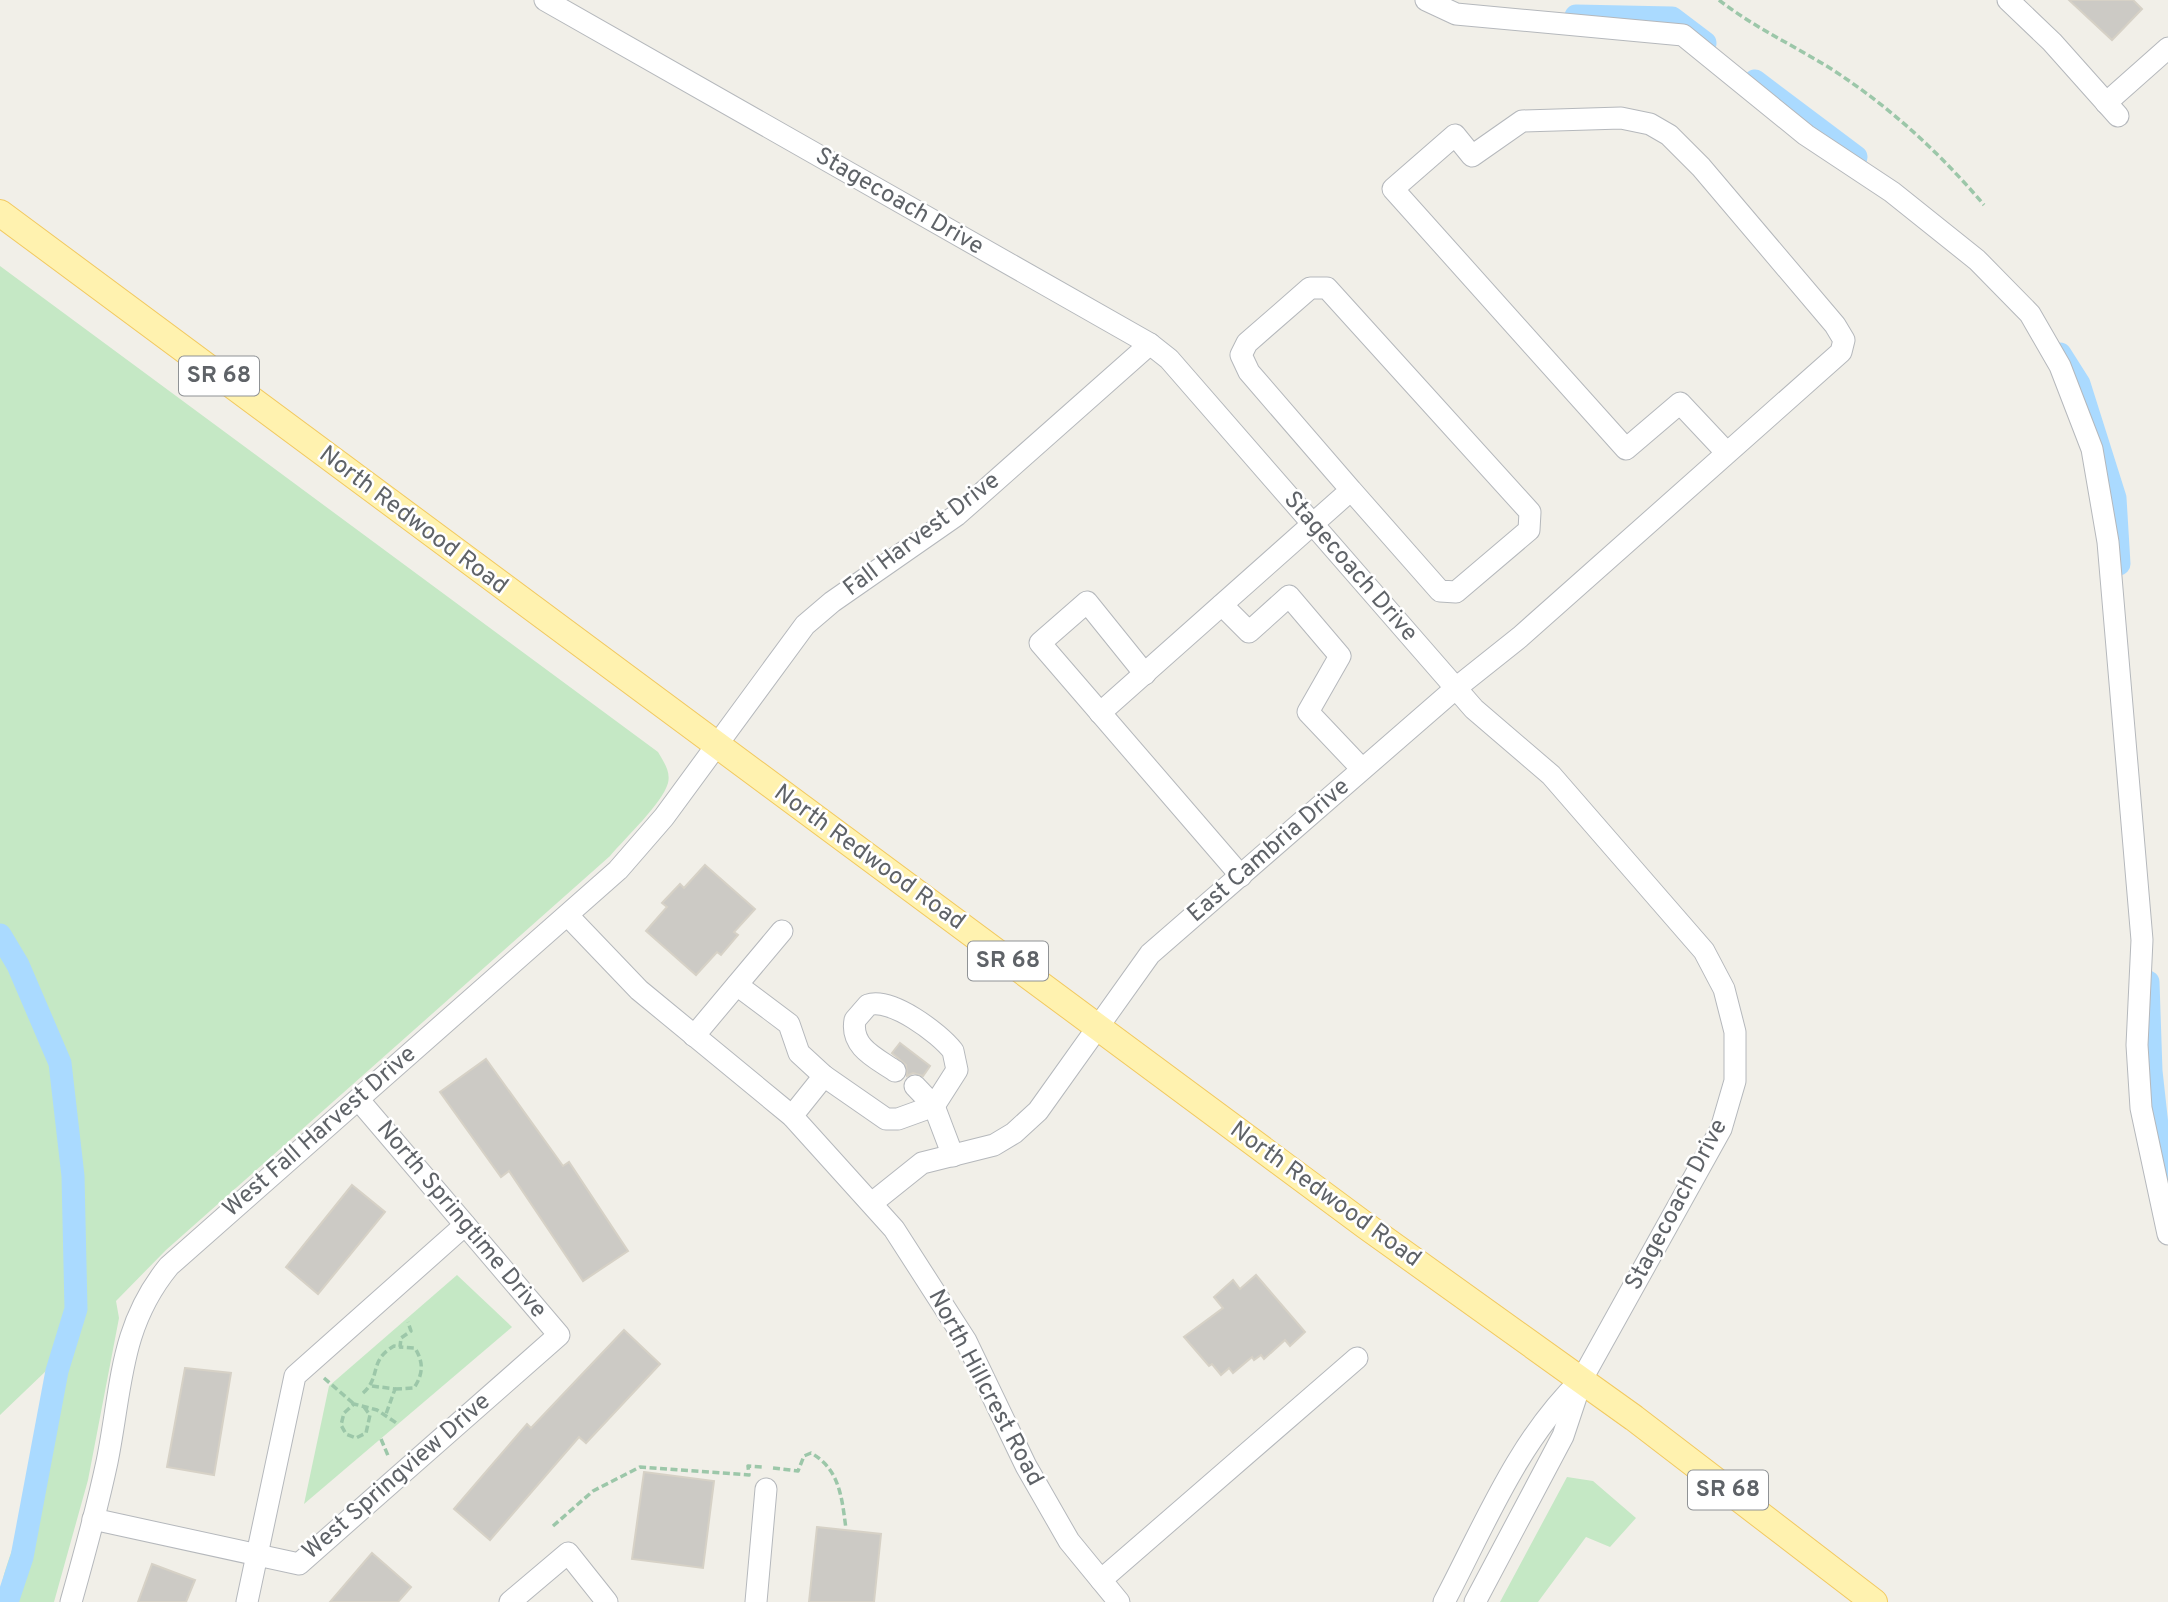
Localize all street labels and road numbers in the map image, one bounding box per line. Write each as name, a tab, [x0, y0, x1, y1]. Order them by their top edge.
street label: Stagecoach Drive	[809, 142, 989, 262]
road number: SR 68	[179, 356, 259, 396]
street label: North Redwood Road	[312, 440, 514, 602]
street label: Fall Harvest Drive	[838, 466, 1006, 604]
street label: Stagecoach Drive	[1276, 486, 1424, 648]
street label: East Cambria Drive	[1182, 772, 1356, 930]
street label: North Redwood Road	[768, 779, 970, 937]
road number: SR 68	[968, 942, 1048, 980]
street label: West Fall Harvest Drive	[217, 1040, 423, 1224]
street label: Stagecoach Drive	[1619, 1114, 1735, 1296]
street label: North Springtime Drive	[369, 1115, 553, 1325]
street label: North Redwood Road	[1224, 1116, 1426, 1274]
street label: North Hillcrest Road	[921, 1285, 1049, 1491]
street label: West Springview Drive	[297, 1387, 497, 1567]
road number: SR 68	[1688, 1470, 1768, 1510]

